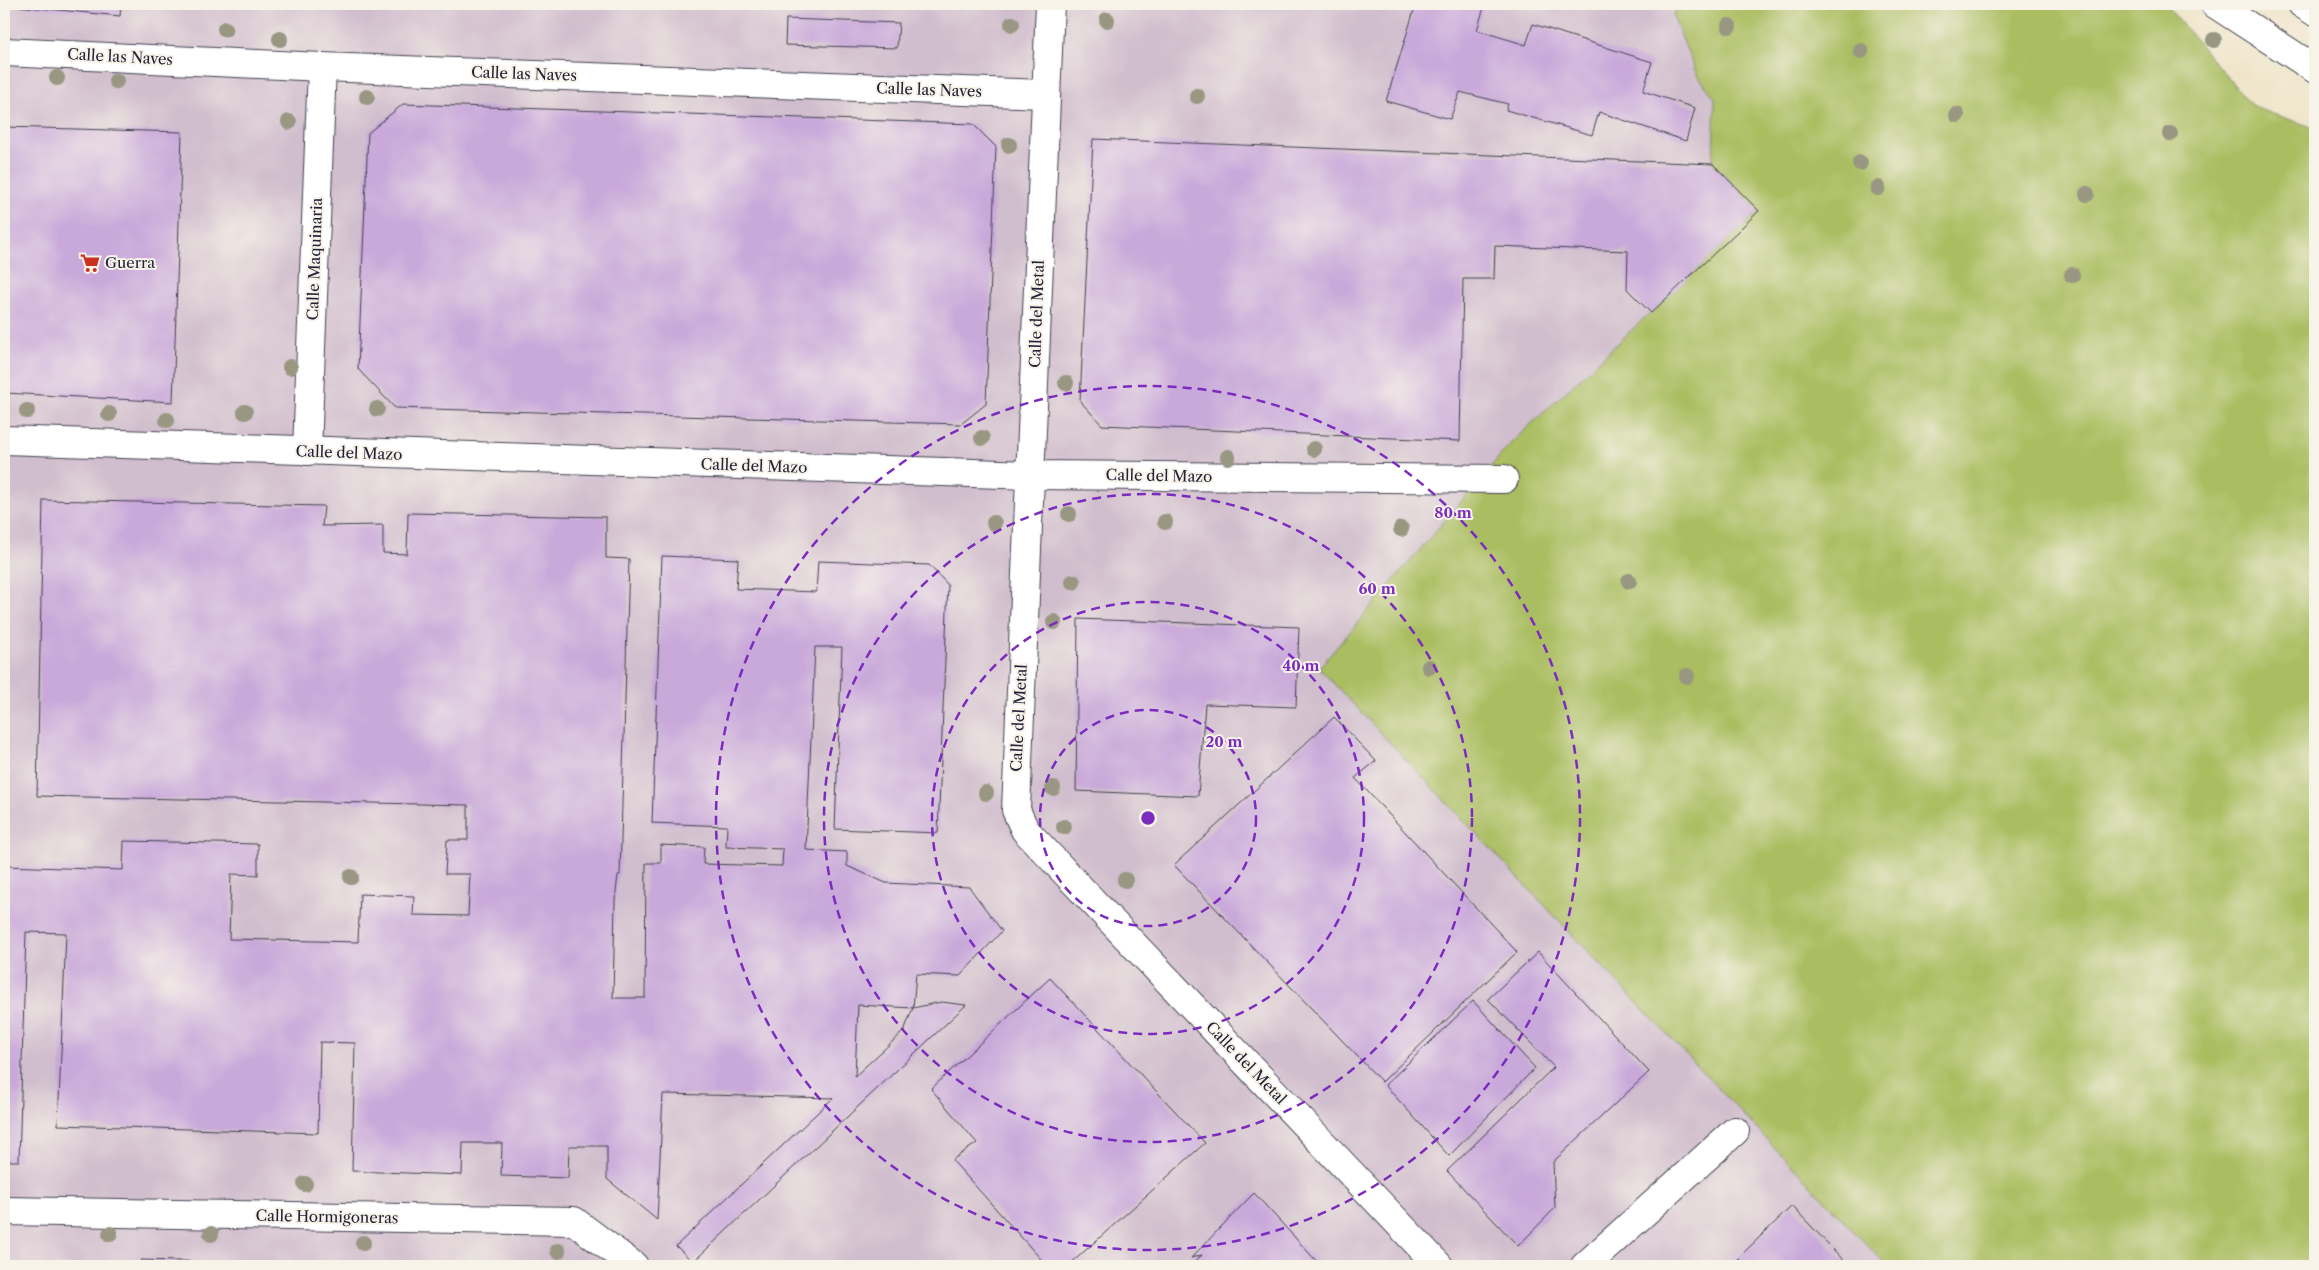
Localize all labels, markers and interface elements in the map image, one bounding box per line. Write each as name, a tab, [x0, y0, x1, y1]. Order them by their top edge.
street label: Calle las Naves	[67, 44, 173, 69]
street label: Calle las Naves	[471, 62, 577, 85]
street label: Calle las Naves	[876, 78, 982, 101]
street label: Calle Maquinaria	[303, 197, 326, 321]
supermarket icon: Guerra	[79, 252, 101, 274]
place label: Guerra	[105, 253, 155, 272]
street label: Calle del Metal	[1025, 259, 1048, 368]
street label: Calle del Mazo	[295, 441, 403, 464]
street label: Calle del Mazo	[700, 454, 808, 477]
street label: Calle del Mazo	[1106, 465, 1212, 486]
text: 80 m	[1434, 503, 1472, 522]
text: 60 m	[1358, 579, 1396, 598]
text: 40 m	[1282, 656, 1320, 675]
street label: Calle del Metal	[1006, 663, 1031, 772]
text: 20 m	[1205, 732, 1243, 751]
centre of rings	[1139, 809, 1157, 827]
street label: Calle del Metal	[1202, 1017, 1291, 1108]
street label: Calle Hormigoneras	[255, 1206, 399, 1227]

